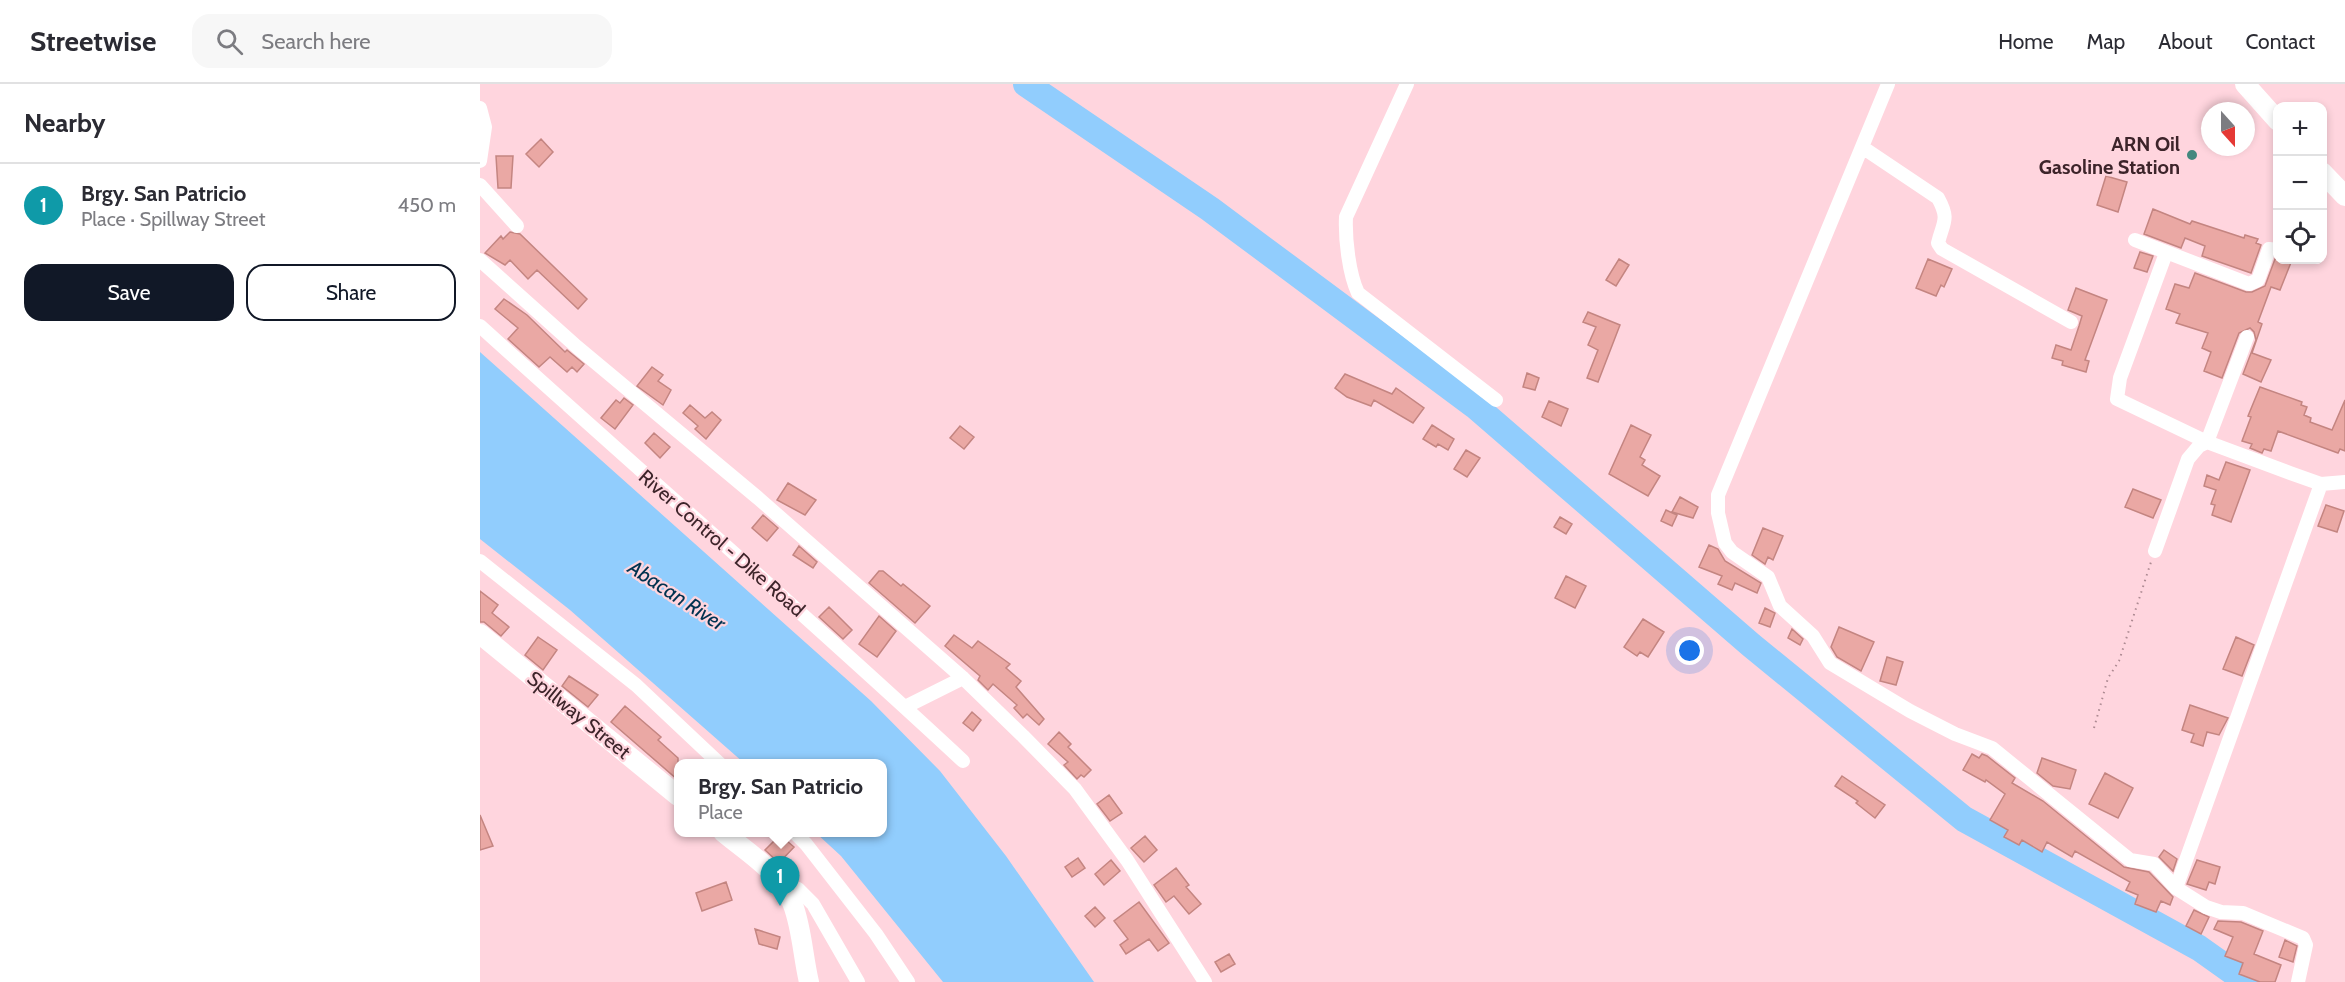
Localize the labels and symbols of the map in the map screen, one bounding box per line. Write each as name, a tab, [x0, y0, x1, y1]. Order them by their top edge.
north arrow	[2201, 102, 2255, 156]
place label: ARN Oil Gasoline Station	[2039, 132, 2180, 179]
marker: ARN Oil Gasoline Station	[2185, 148, 2199, 162]
street label: River Control - Dike Road	[634, 464, 810, 622]
water label: Abacan River	[623, 554, 732, 636]
your location	[1675, 636, 1704, 665]
street label: Spillway Street	[523, 666, 636, 764]
pin: 1	[760, 856, 800, 906]

